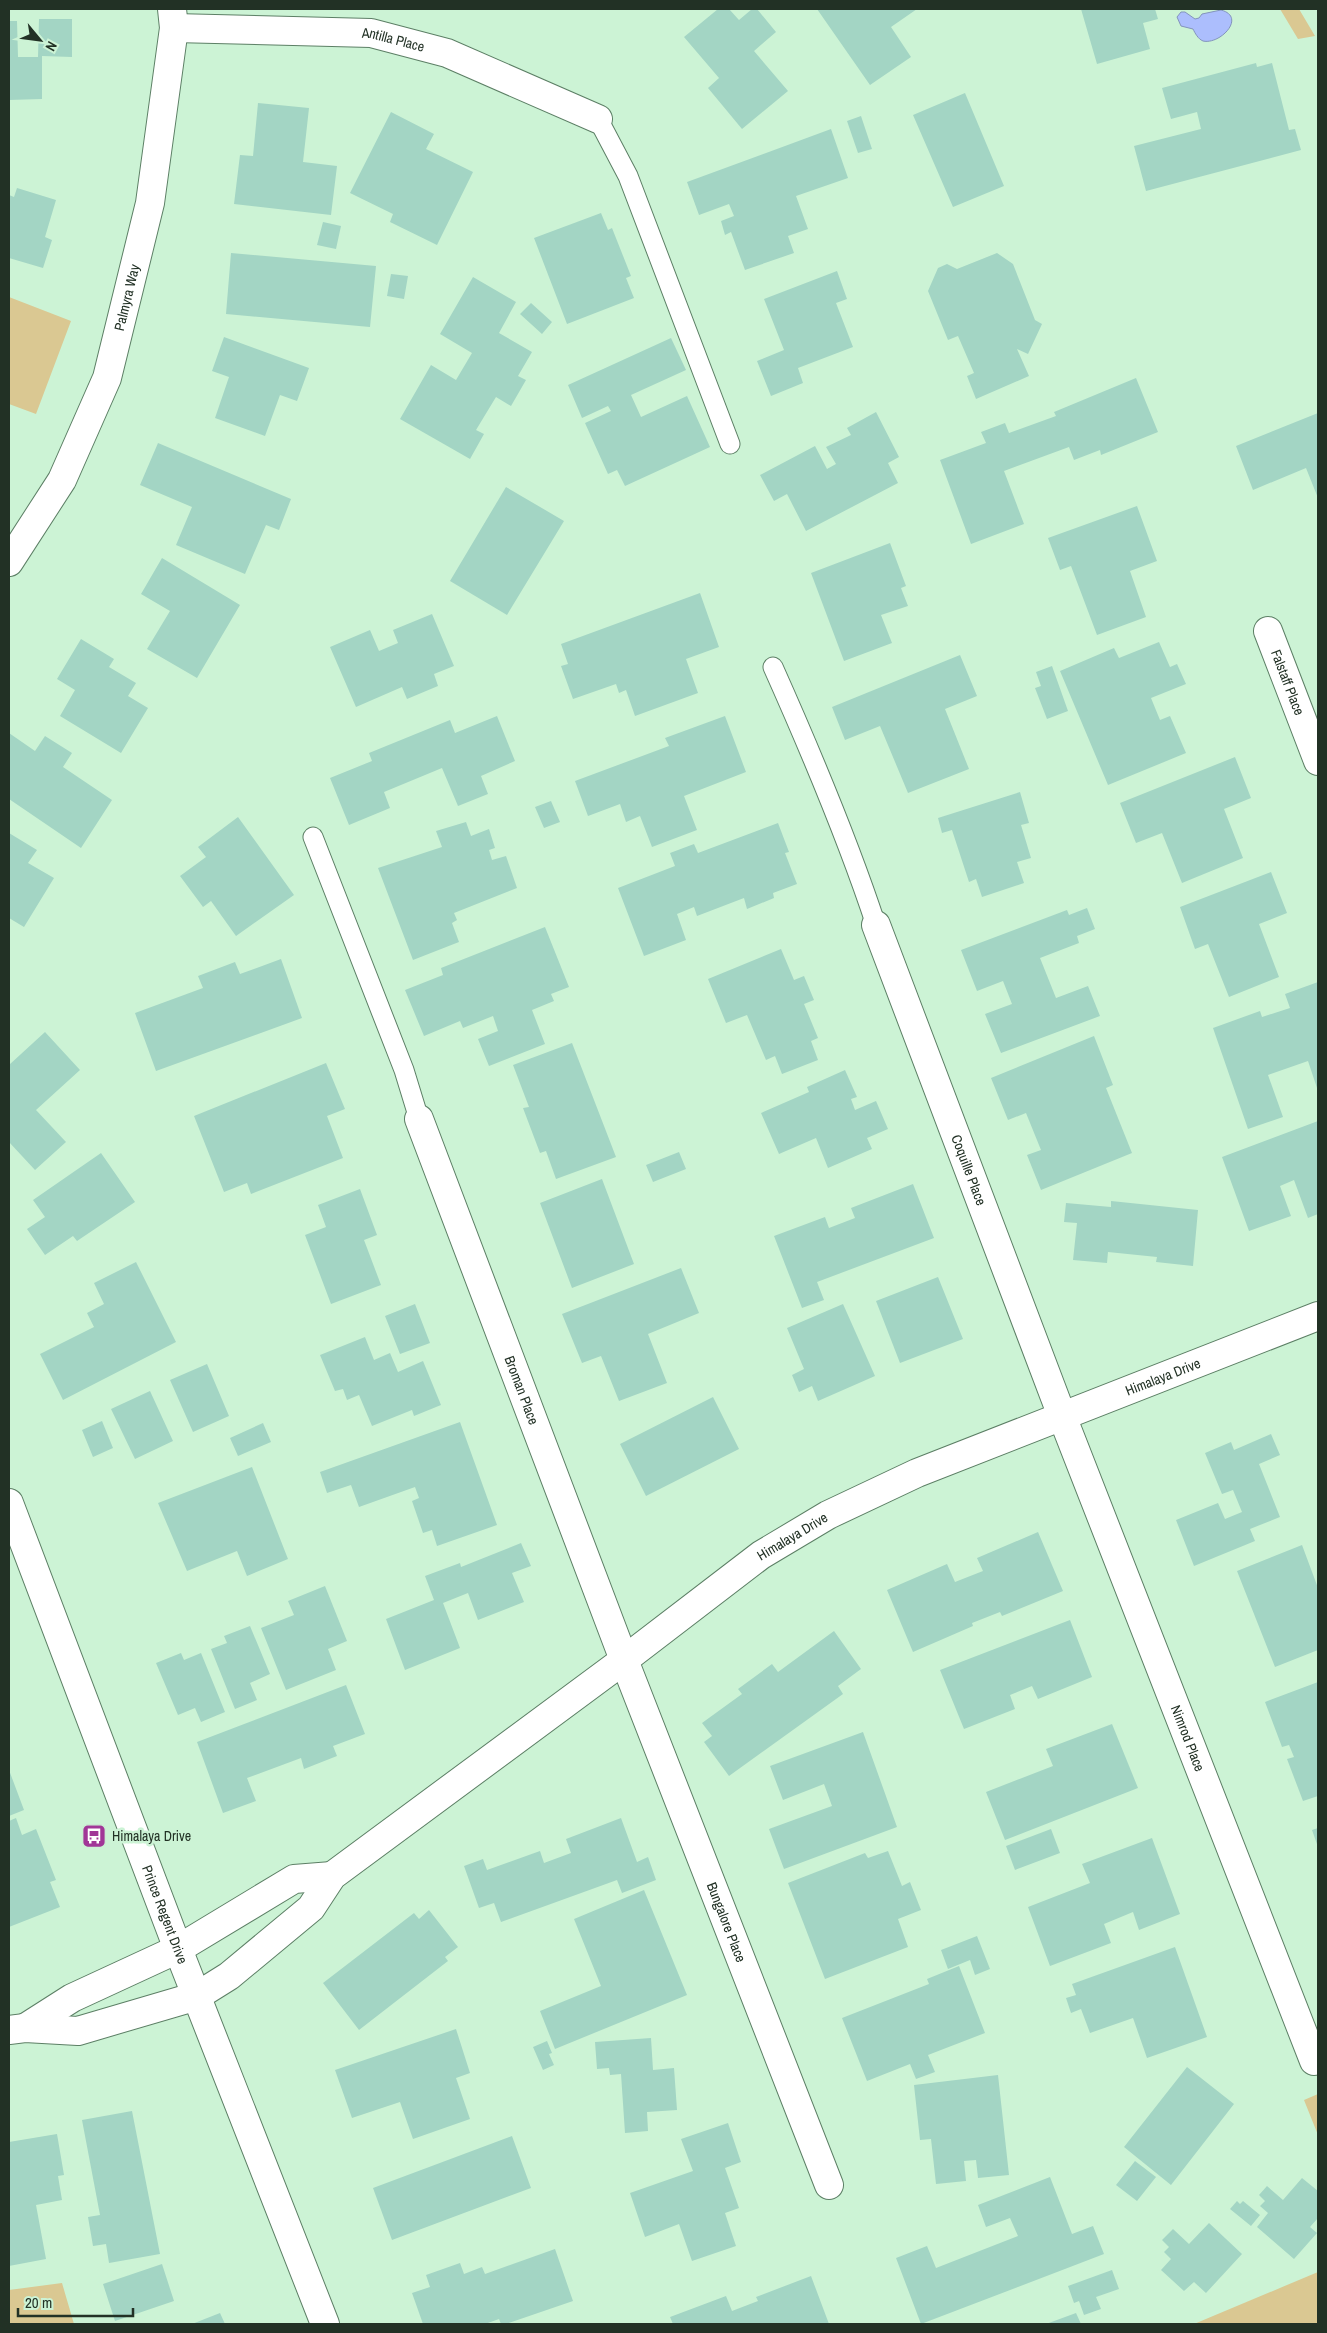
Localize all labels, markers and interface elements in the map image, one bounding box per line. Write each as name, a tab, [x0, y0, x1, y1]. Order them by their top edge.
north arrow	[15, 15, 65, 65]
street label: Antilla Place	[361, 24, 426, 56]
text: N	[41, 38, 61, 54]
street label: Palmyra Way	[110, 262, 144, 333]
street label: Falstaff Place	[1267, 647, 1309, 718]
street label: Coquille Place	[947, 1132, 990, 1208]
street label: Broman Place	[501, 1353, 543, 1427]
street label: Himalaya Drive	[1123, 1354, 1203, 1400]
street label: Himalaya Drive	[754, 1508, 831, 1564]
street label: Nimrod Place	[1167, 1703, 1209, 1774]
bus stop icon: Himalaya Drive	[81, 1823, 107, 1849]
place label: Himalaya Drive	[112, 1827, 191, 1845]
street label: Prince Regent Drive	[138, 1863, 192, 1966]
street label: Bungalore Place	[703, 1880, 750, 1965]
scale bar	[18, 2286, 132, 2318]
text: 20 m	[25, 2292, 52, 2313]

